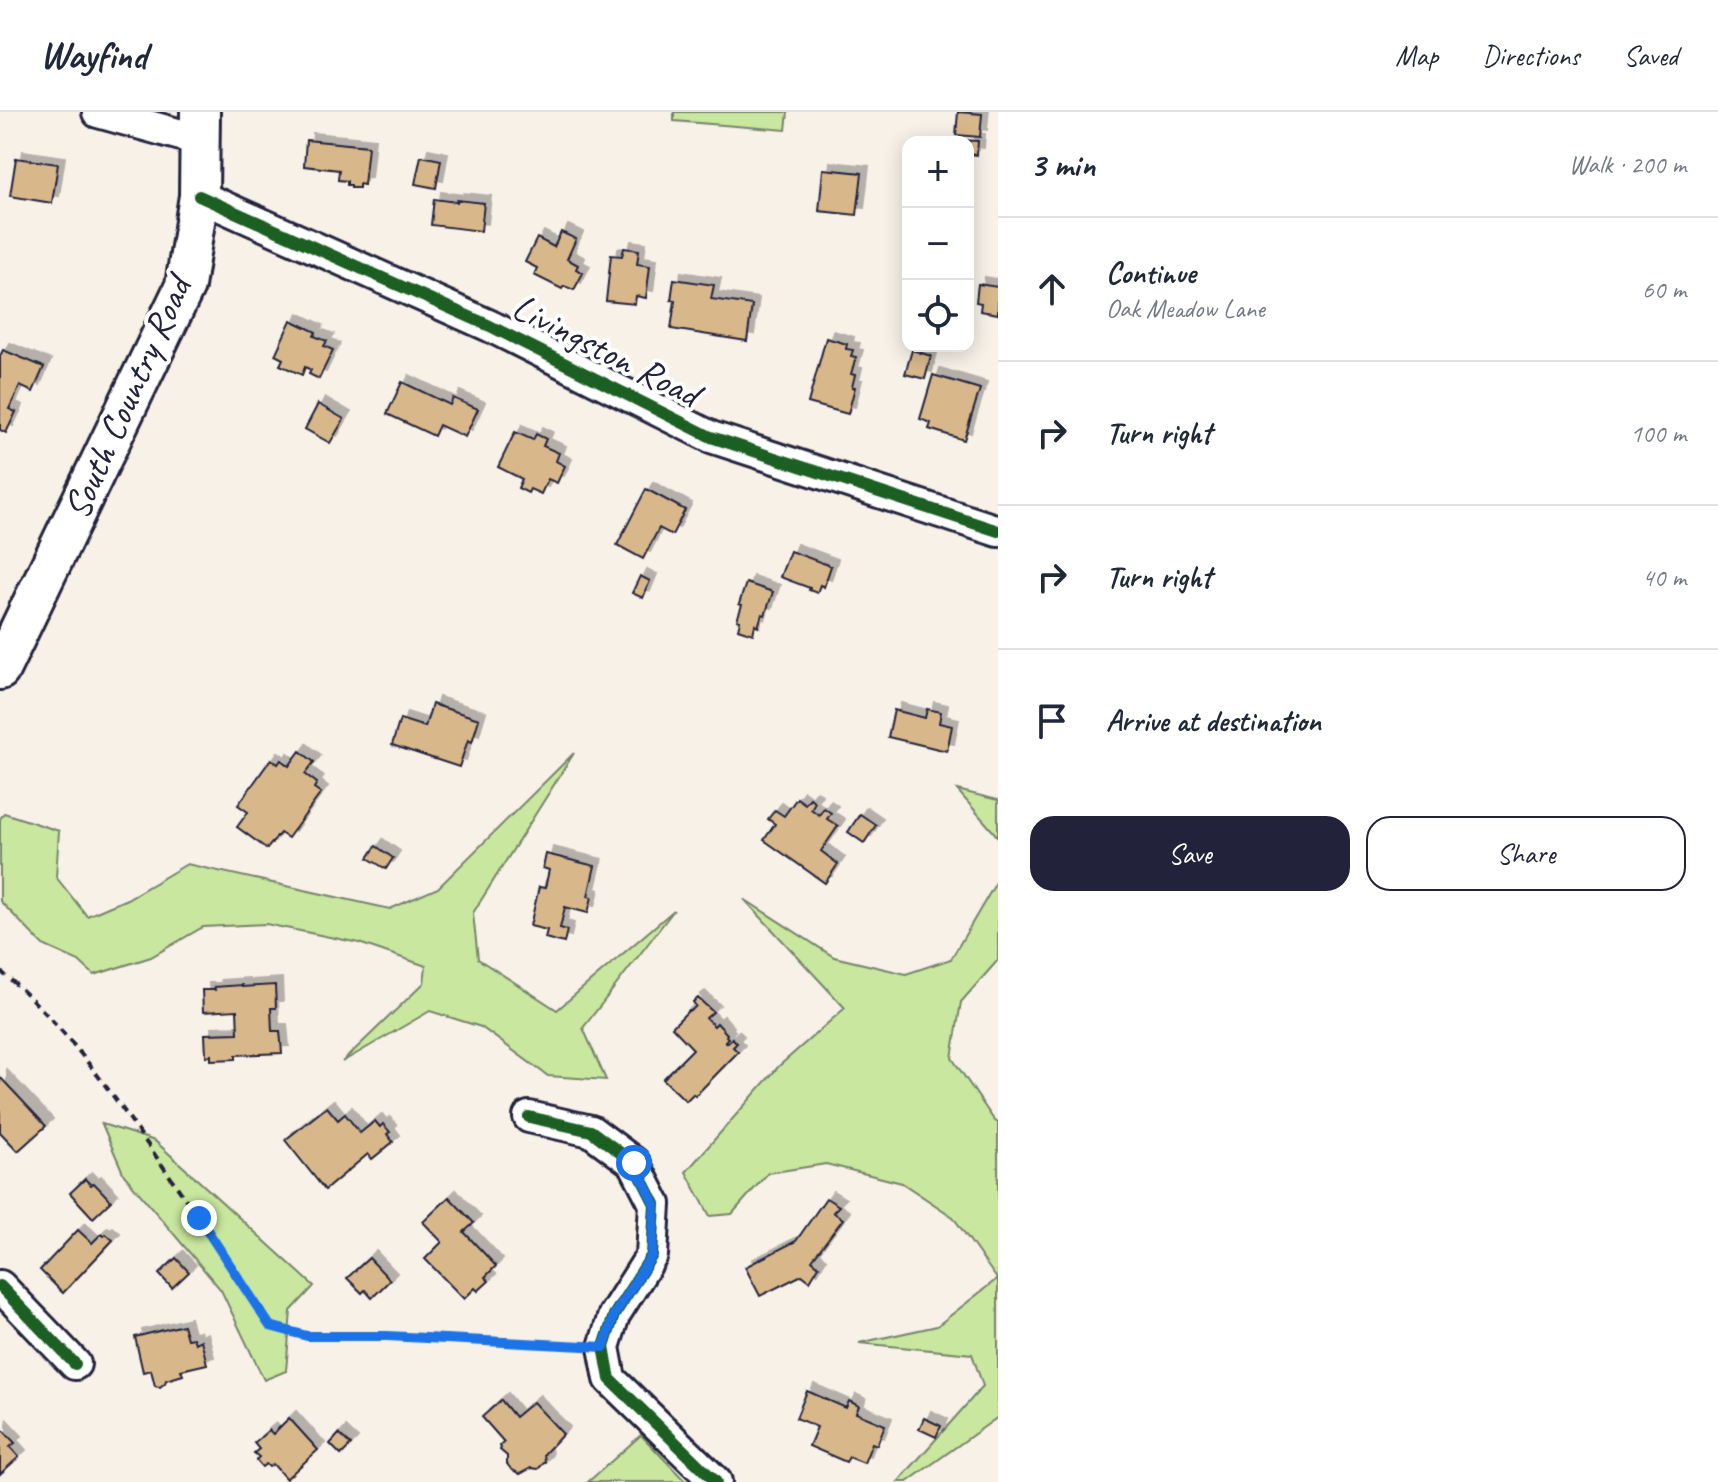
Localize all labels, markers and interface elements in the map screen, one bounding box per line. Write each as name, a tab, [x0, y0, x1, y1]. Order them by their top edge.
text: Wayfind	[40, 32, 147, 79]
text: Map	[1395, 38, 1438, 73]
text: Directions	[1482, 38, 1580, 73]
text: Saved	[1624, 38, 1678, 73]
map controls	[902, 136, 974, 352]
button: +	[902, 136, 974, 208]
text: 3 min	[1030, 143, 1095, 186]
text: Walk · 200 m	[1569, 148, 1686, 181]
button: −	[902, 208, 974, 280]
text: Continue	[1106, 254, 1196, 292]
street label: South Country Road	[53, 264, 204, 526]
icon: ahead	[1030, 267, 1074, 311]
text: 60 m	[1642, 273, 1686, 306]
button: locate	[902, 280, 974, 352]
street label: Livingston Road	[505, 283, 713, 420]
text: Oak Meadow Lane	[1106, 292, 1265, 325]
icon: right	[1030, 411, 1074, 455]
text: Turn right	[1106, 414, 1211, 452]
text: 100 m	[1630, 417, 1686, 450]
icon: right	[1030, 555, 1074, 599]
text: Turn right	[1106, 558, 1211, 596]
text: 40 m	[1642, 561, 1686, 594]
icon: arrive	[1030, 699, 1074, 743]
text: Arrive at destination	[1106, 702, 1321, 740]
button: Save	[1030, 816, 1350, 891]
button: Share	[1366, 816, 1686, 891]
route start	[616, 1145, 652, 1181]
route end	[181, 1200, 217, 1236]

